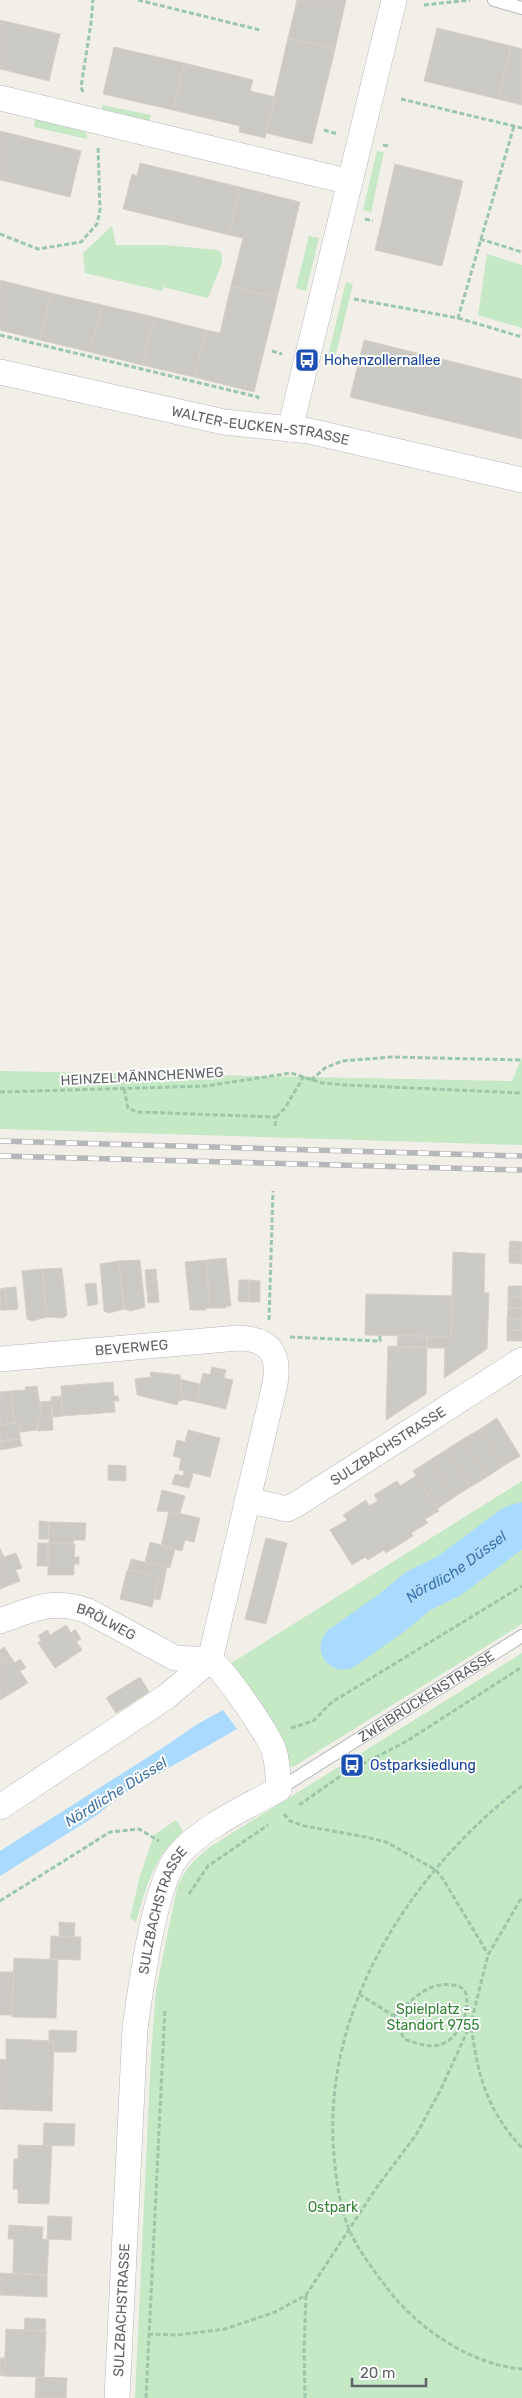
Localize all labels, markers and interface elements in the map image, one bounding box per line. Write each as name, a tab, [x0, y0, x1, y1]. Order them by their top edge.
bus stop icon: Hohenzollernallee	[294, 347, 320, 373]
place label: Hohenzollernallee	[324, 352, 441, 369]
street label: WALTER-EUCKEN-STRASSE	[170, 402, 351, 449]
street label: HEINZELMÄNNCHENWEG	[60, 1064, 224, 1089]
street label: BEVERWEG	[94, 1336, 169, 1360]
street label: SULZBACHSTRASSE	[327, 1403, 449, 1489]
water label: Nördliche Düssel	[402, 1527, 510, 1606]
street label: BRÖLWEG	[74, 1600, 138, 1644]
street label: ZWEIBRÜCKENSTRASSE	[355, 1648, 498, 1746]
bus stop icon: Ostparksiedlung	[339, 1752, 365, 1778]
water label: Nördliche Düssel	[62, 1753, 171, 1831]
place label: Ostparksiedlung	[370, 1757, 476, 1774]
street label: SULZBACHSTRASSE	[135, 1843, 191, 1976]
park label: Spielplatz - Standort 9755	[386, 2001, 480, 2034]
park label: Ostpark	[308, 2199, 359, 2216]
street label: SULZBACHSTRASSE	[110, 2243, 134, 2377]
scale bar	[352, 2356, 426, 2388]
text: 20 m	[360, 2364, 395, 2382]

